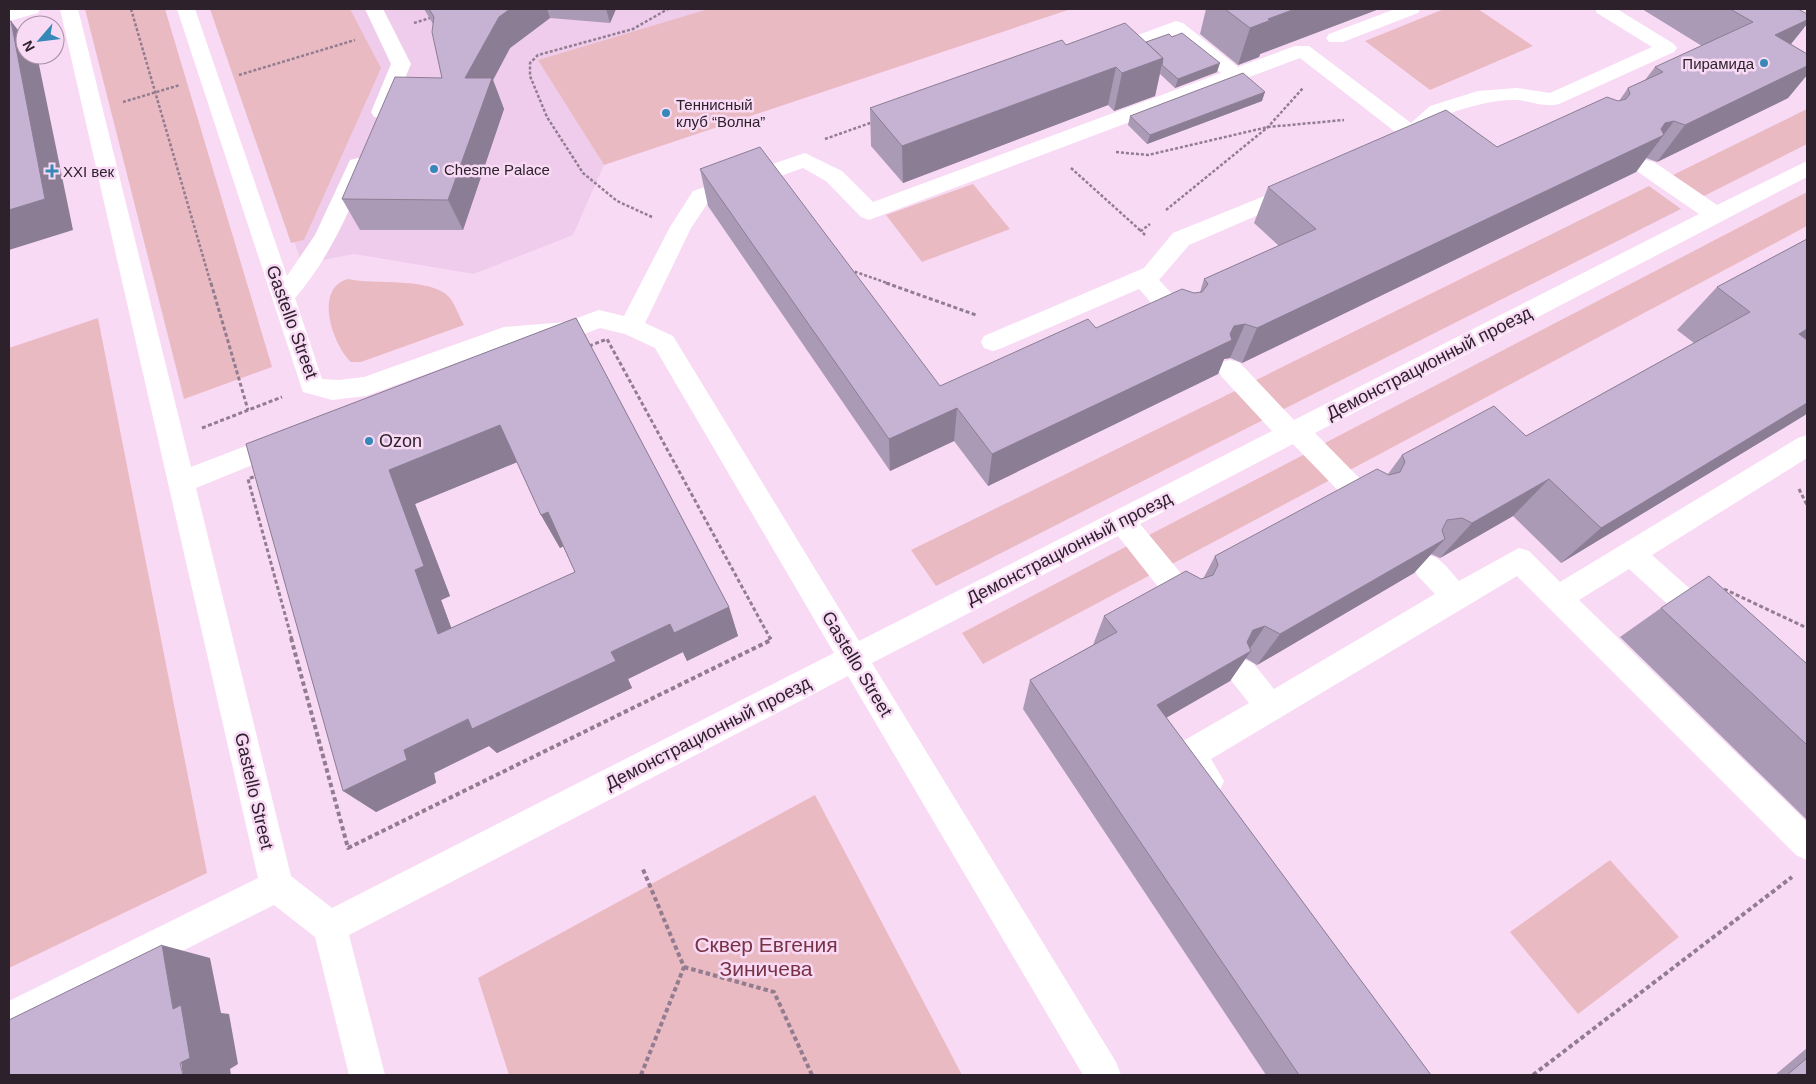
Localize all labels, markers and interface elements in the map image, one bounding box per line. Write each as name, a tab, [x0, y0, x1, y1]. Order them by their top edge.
north arrow	[15, 15, 65, 65]
text: N	[19, 38, 38, 54]
place label: Пирамида	[1682, 55, 1755, 72]
marker: Пирамида	[1758, 57, 1770, 69]
place label: Теннисный клуб “Волна”	[676, 96, 765, 130]
marker: Теннисный клуб “Волна”	[660, 107, 672, 119]
place label: Chesme Palace	[444, 161, 550, 178]
place label: XXI век	[63, 163, 114, 180]
marker: Chesme Palace	[428, 163, 440, 175]
marker: XXI век	[45, 164, 59, 178]
street label: Gastello Street	[262, 263, 322, 381]
street label: Демонстрационный проезд	[1323, 302, 1535, 424]
place label: Ozon	[379, 431, 422, 451]
marker: Ozon	[363, 435, 375, 447]
street label: Демонстрационный проезд	[963, 487, 1175, 609]
street label: Gastello Street	[818, 608, 896, 720]
street label: Демонстрационный проезд	[602, 672, 814, 794]
street label: Gastello Street	[231, 731, 277, 851]
park label: Сквер Евгения Зиничева	[694, 933, 838, 980]

